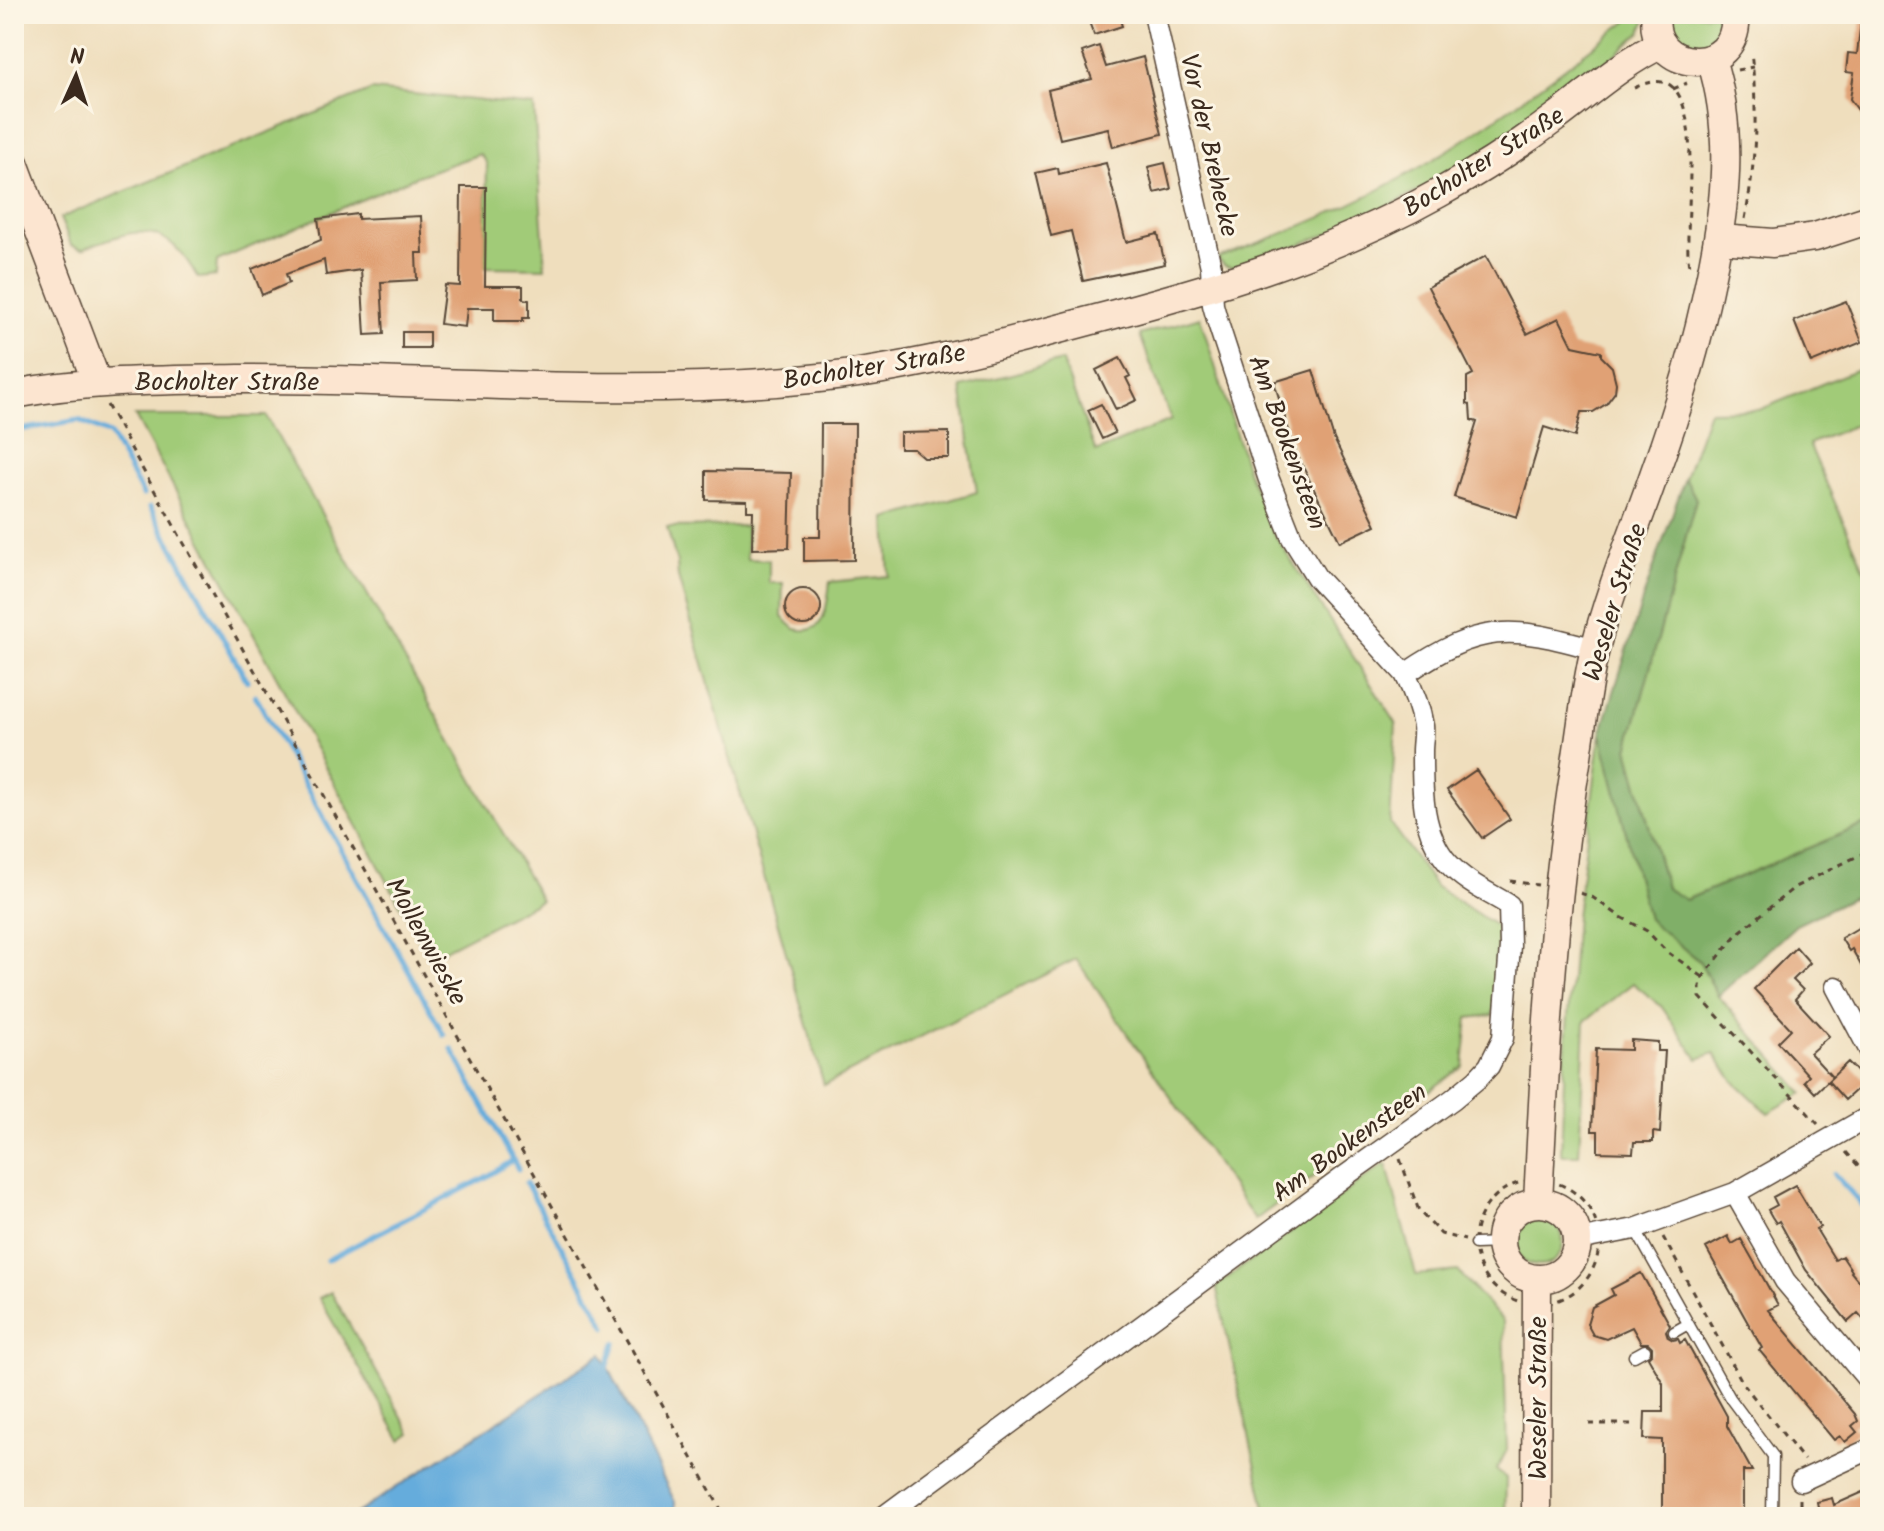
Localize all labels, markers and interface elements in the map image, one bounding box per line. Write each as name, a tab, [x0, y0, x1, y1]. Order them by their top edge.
north arrow	[36, 36, 116, 116]
text: N	[69, 41, 85, 76]
street label: Vor der Brehecke	[1167, 50, 1250, 241]
street label: Bocholter Straße	[1395, 96, 1574, 229]
street label: Bocholter Straße	[780, 333, 969, 403]
street label: Am Bookensteen	[1235, 349, 1337, 536]
street label: Bocholter Straße	[135, 362, 319, 404]
street label: Weseler Straße	[1572, 518, 1660, 687]
street label: Mollenwieske	[373, 870, 478, 1014]
street label: Am Bookensteen	[1264, 1073, 1437, 1214]
street label: Weseler Straße	[1518, 1316, 1560, 1480]

